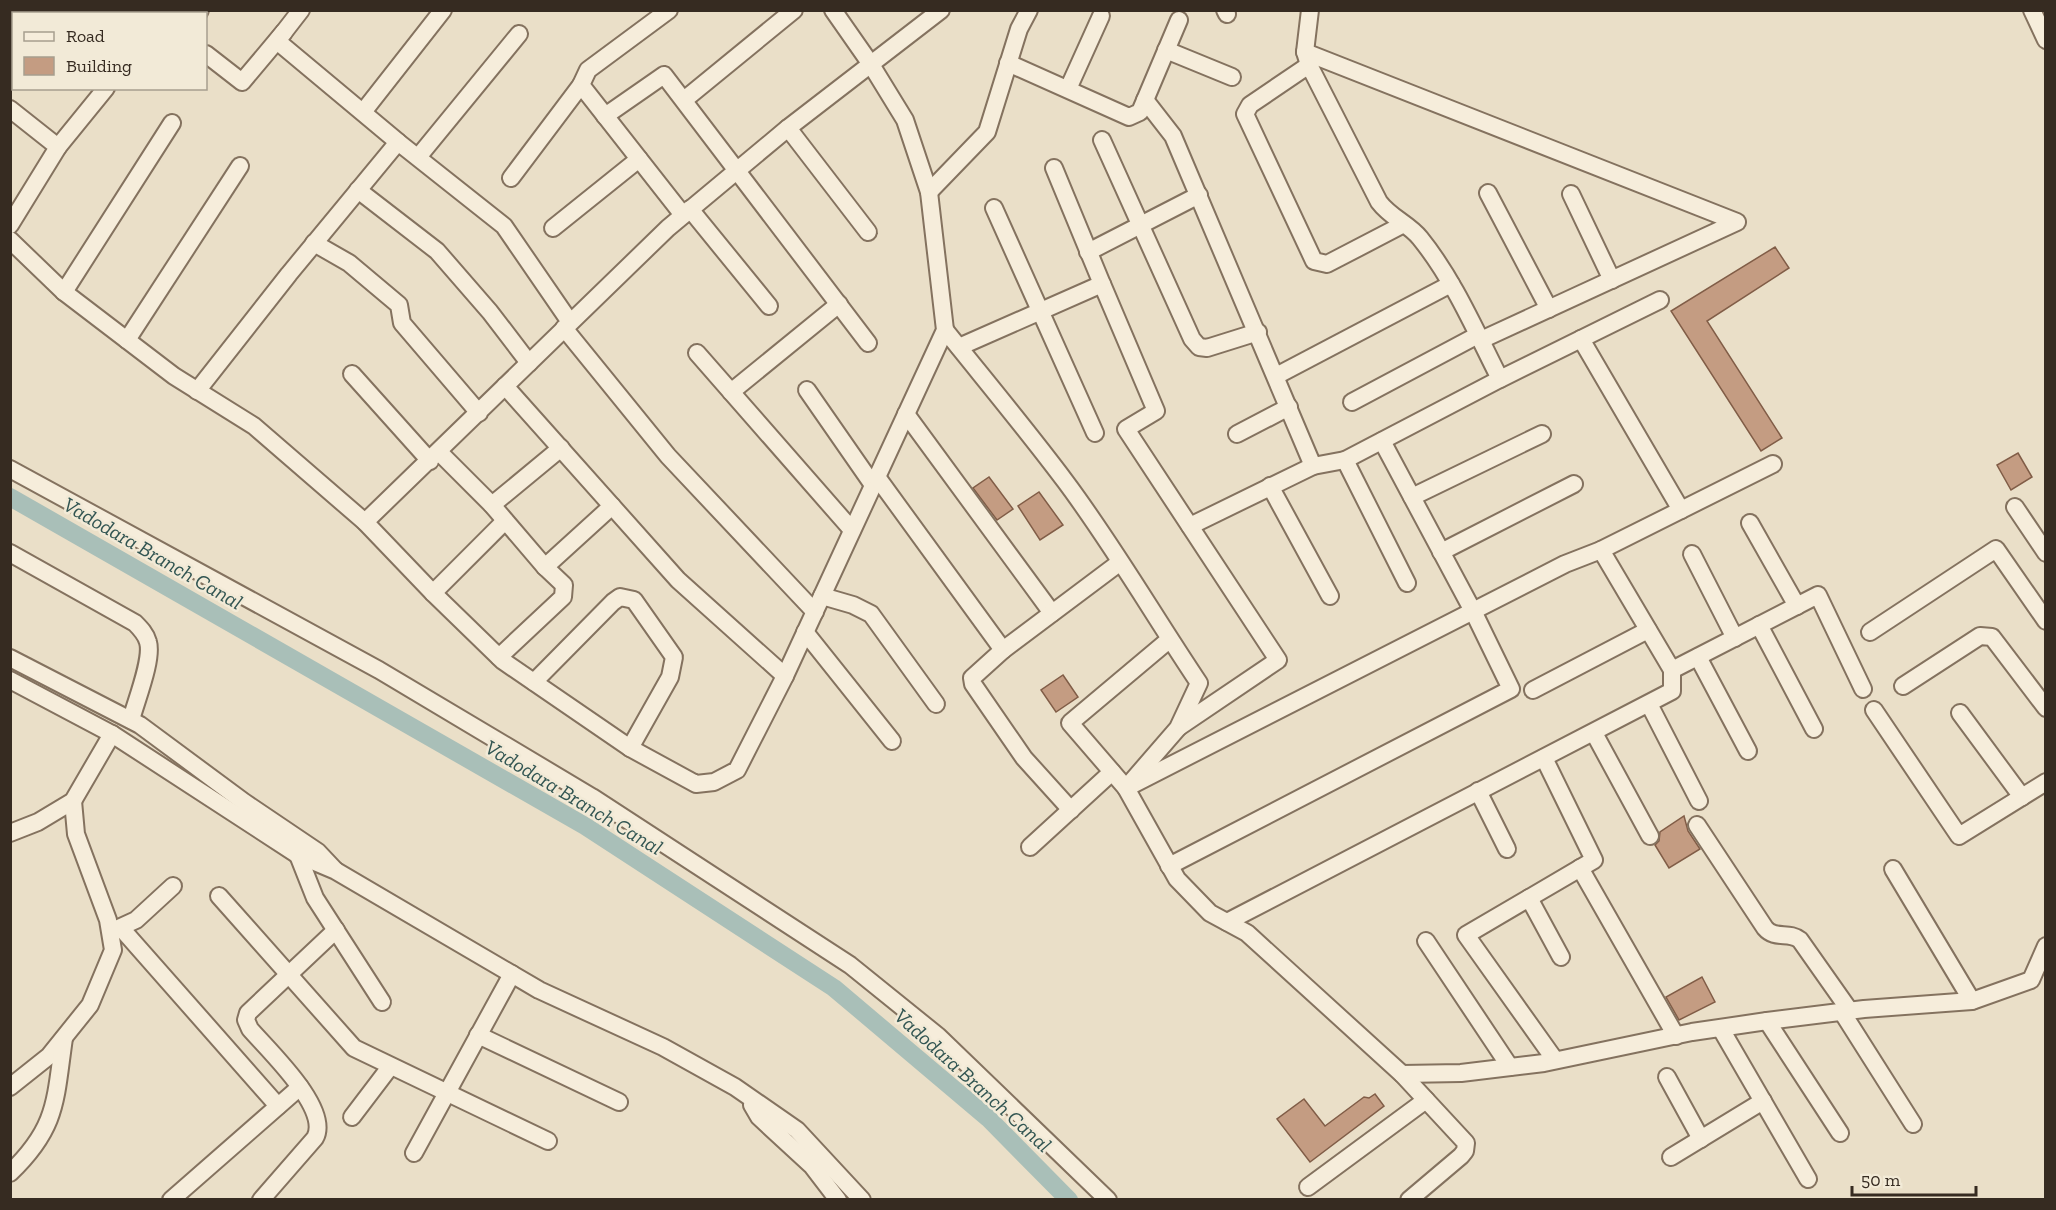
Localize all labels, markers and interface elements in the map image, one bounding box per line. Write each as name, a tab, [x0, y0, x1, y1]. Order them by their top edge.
legend	[12, 12, 207, 90]
text: Road	[66, 25, 105, 47]
text: Building	[66, 55, 132, 77]
water label: Vadodara Branch Canal	[59, 491, 247, 615]
water label: Vadodara Branch Canal	[481, 734, 667, 860]
water label: Vadodara Branch Canal	[889, 1003, 1057, 1157]
scale bar	[1852, 1159, 1976, 1197]
text: 50 m	[1861, 1169, 1901, 1191]

